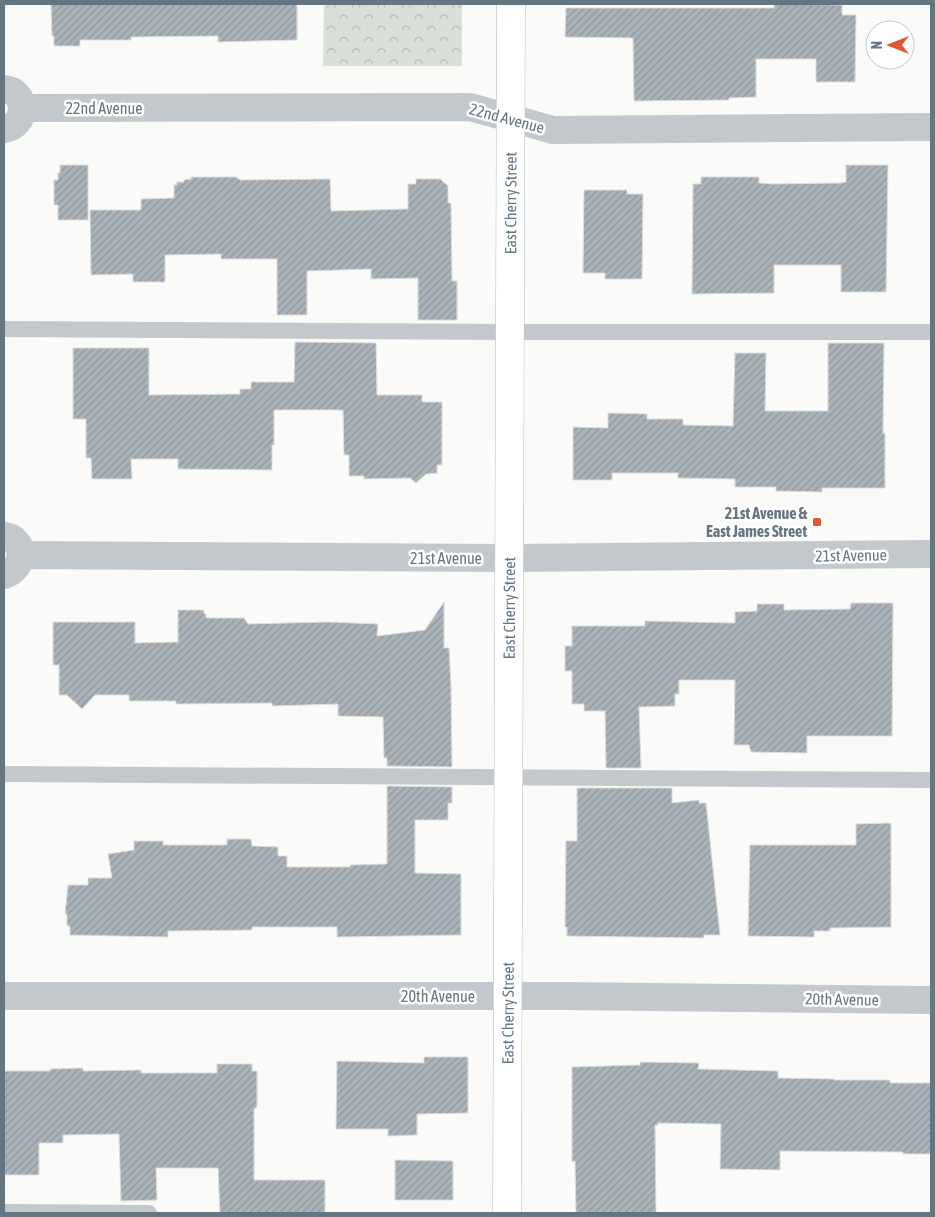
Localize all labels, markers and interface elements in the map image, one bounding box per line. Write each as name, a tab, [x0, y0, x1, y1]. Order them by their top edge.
north arrow	[865, 20, 915, 70]
text: N	[869, 41, 885, 49]
street label: 22nd Avenue	[66, 99, 142, 117]
street label: 22nd Avenue	[468, 99, 546, 137]
street label: East Cherry Street	[501, 151, 520, 254]
place label: 21st Avenue & East James Street	[706, 504, 808, 540]
marker: 21st Avenue & East James Street	[811, 516, 823, 528]
street label: 21st Avenue	[815, 545, 887, 565]
street label: 21st Avenue	[410, 549, 482, 567]
street label: East Cherry Street	[500, 556, 519, 659]
street label: East Cherry Street	[498, 961, 518, 1064]
street label: 20th Avenue	[401, 987, 475, 1005]
street label: 20th Avenue	[805, 989, 879, 1009]

